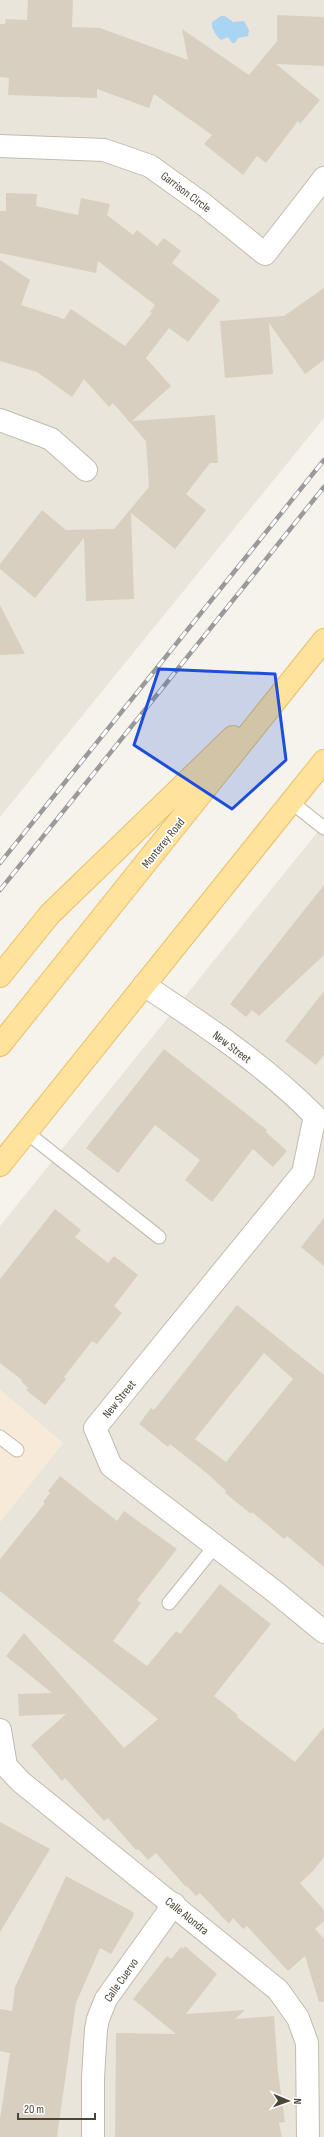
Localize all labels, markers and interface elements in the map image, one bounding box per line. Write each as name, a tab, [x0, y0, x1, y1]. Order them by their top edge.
street label: Garrison Circle	[158, 169, 214, 216]
street label: Monterey Road	[139, 815, 188, 871]
street label: New Street	[209, 1028, 254, 1067]
street label: New Street	[99, 1377, 140, 1421]
street label: Calle Alondra	[162, 1894, 212, 1939]
street label: Calle Cuervo	[101, 1955, 142, 2005]
north arrow	[268, 2081, 308, 2121]
scale bar	[18, 2095, 95, 2121]
text: N	[291, 2098, 304, 2105]
text: 20 m	[24, 2102, 44, 2117]

